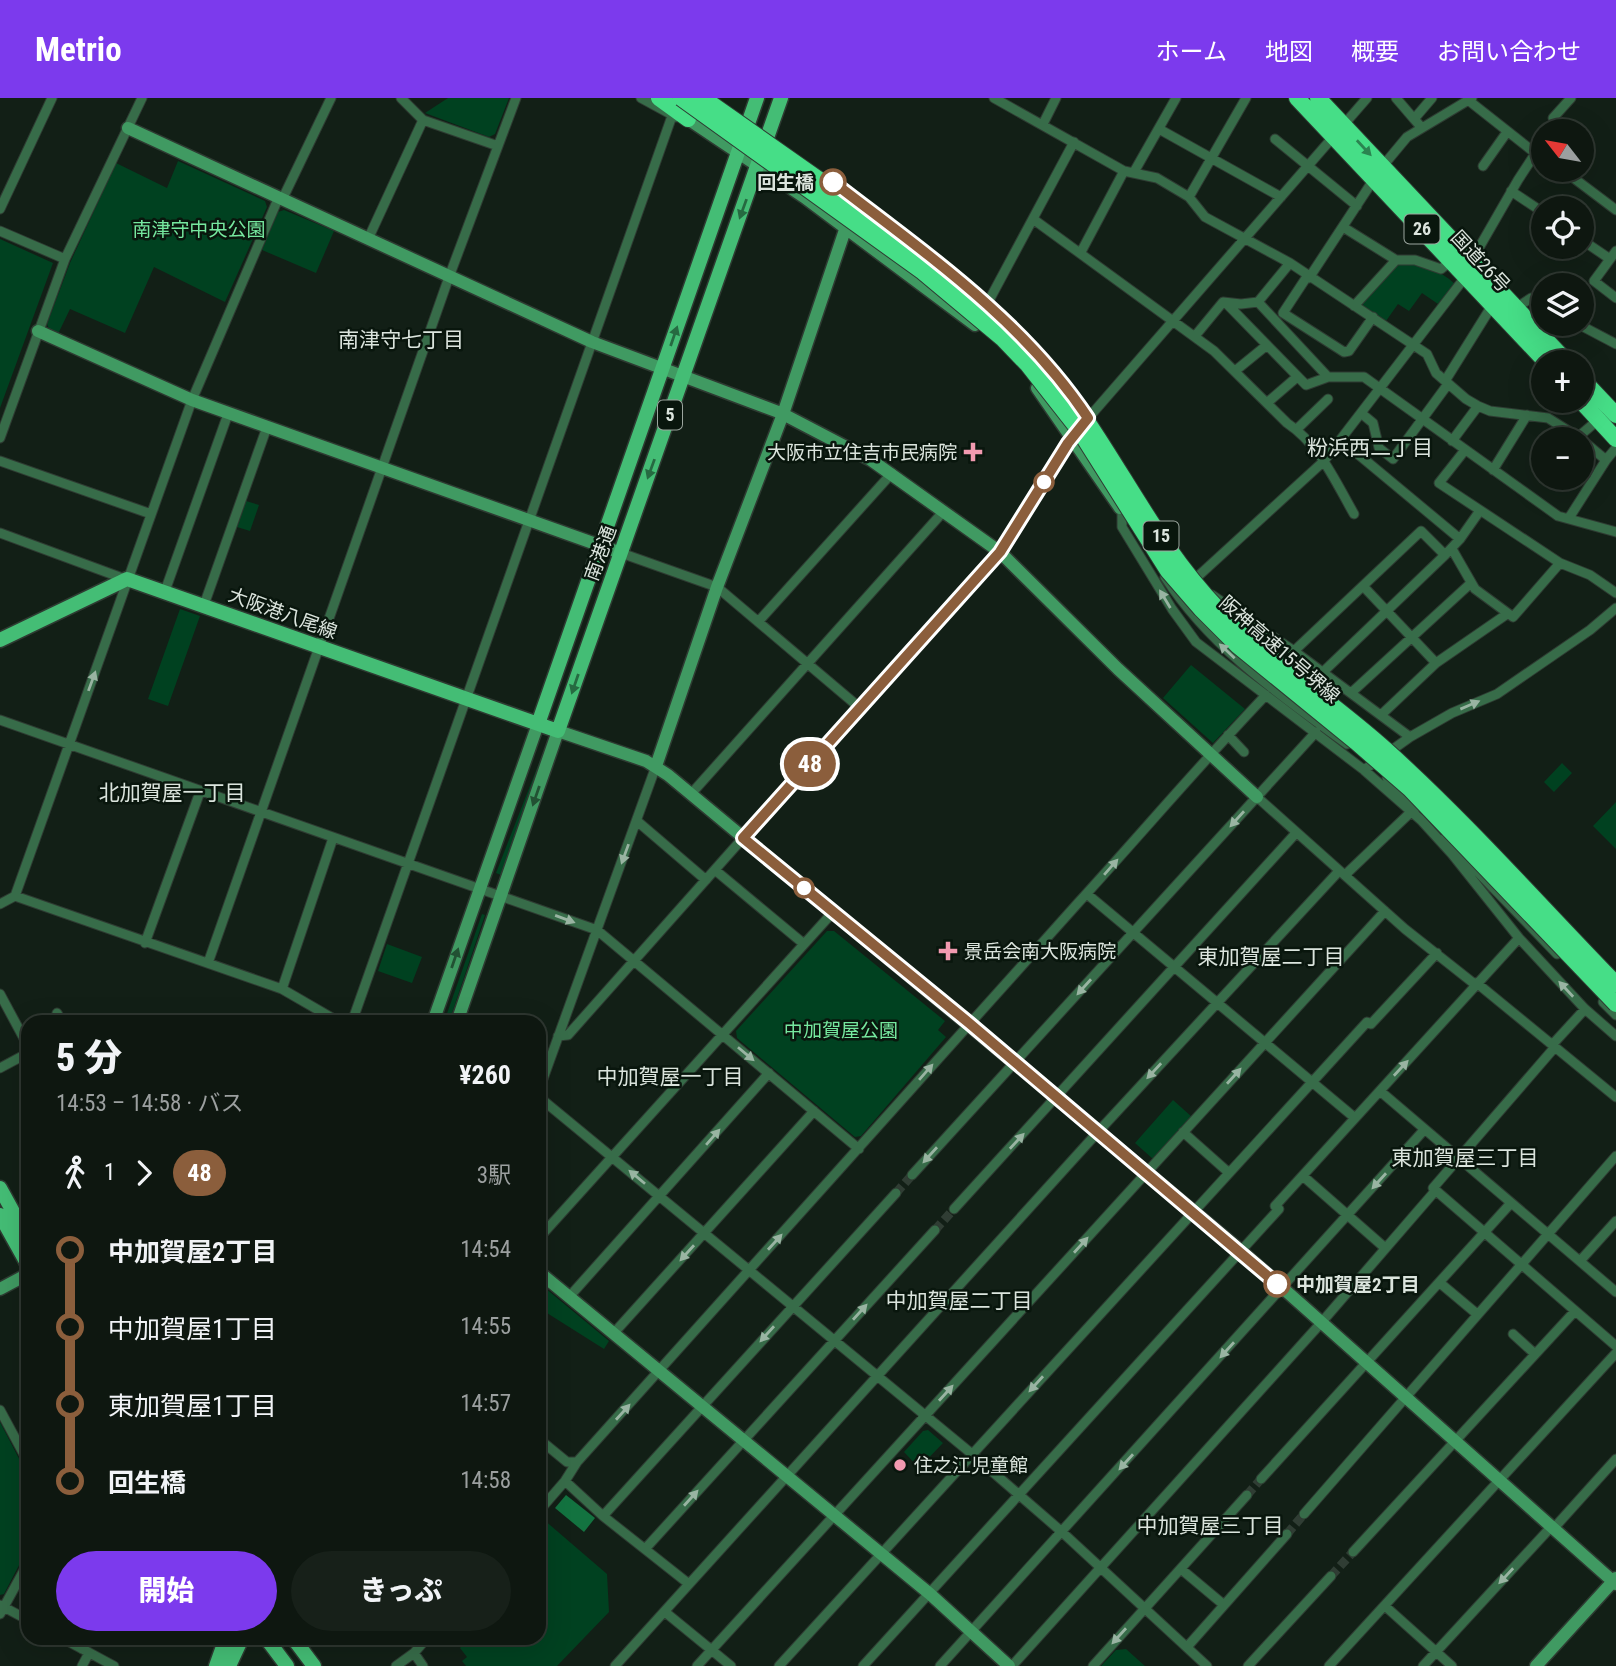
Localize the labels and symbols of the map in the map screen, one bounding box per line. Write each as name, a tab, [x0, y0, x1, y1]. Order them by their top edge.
north arrow	[1531, 119, 1594, 182]
one-way arrow	[1356, 139, 1372, 156]
marker: 回生橋	[820, 169, 846, 195]
place label: 回生橋	[757, 171, 814, 194]
one-way arrow	[738, 198, 749, 219]
road number: 26	[1404, 214, 1440, 244]
park label: 南津守中央公園	[132, 218, 266, 241]
street label: 国道26号	[1446, 226, 1515, 297]
one-way arrow	[669, 326, 680, 347]
district label: 南津守七丁目	[338, 328, 464, 352]
road number: 5	[658, 400, 682, 430]
district label: 粉浜西二丁目	[1307, 436, 1433, 460]
place label: 大阪市立住吉市民病院	[767, 441, 957, 464]
marker: 大阪市立住吉市民病院	[963, 442, 983, 462]
one-way arrow	[645, 459, 656, 480]
unlabelled marker	[1034, 472, 1054, 492]
street label: 南港通	[580, 522, 621, 584]
road number: 15	[1144, 522, 1178, 550]
street label: 大阪港八尾線	[225, 583, 340, 644]
one-way arrow	[1159, 589, 1172, 608]
street label: 阪神高速15号堺線	[1215, 591, 1344, 708]
one-way arrow	[1218, 643, 1236, 659]
one-way arrow	[86, 670, 97, 691]
one-way arrow	[569, 673, 580, 694]
one-way arrow	[1460, 699, 1480, 711]
line badge: 48	[778, 741, 842, 787]
district label: 北加賀屋一丁目	[99, 781, 246, 805]
one-way arrow	[530, 785, 541, 806]
one-way arrow	[1229, 810, 1245, 828]
one-way arrow	[619, 843, 630, 864]
one-way arrow	[1103, 858, 1118, 875]
unlabelled marker	[794, 878, 814, 898]
one-way arrow	[555, 914, 576, 925]
place label: 景岳会南大阪病院	[964, 940, 1116, 963]
marker: 景岳会南大阪病院	[938, 941, 958, 961]
district label: 東加賀屋二丁目	[1198, 945, 1345, 969]
one-way arrow	[450, 947, 461, 968]
one-way arrow	[1076, 978, 1092, 995]
one-way arrow	[1559, 981, 1575, 998]
park label: 中加賀屋公園	[784, 1019, 898, 1042]
one-way arrow	[738, 1046, 755, 1061]
one-way arrow	[1393, 1059, 1409, 1077]
one-way arrow	[1146, 1062, 1162, 1080]
one-way arrow	[918, 1063, 934, 1081]
district label: 中加賀屋一丁目	[597, 1065, 744, 1089]
one-way arrow	[1226, 1067, 1242, 1085]
one-way arrow	[704, 1129, 720, 1146]
one-way arrow	[1008, 1133, 1024, 1150]
one-way arrow	[922, 1146, 938, 1164]
district label: 東加賀屋三丁目	[1392, 1146, 1539, 1170]
one-way arrow	[628, 1170, 645, 1185]
one-way arrow	[1371, 1172, 1387, 1189]
one-way arrow	[767, 1233, 783, 1251]
one-way arrow	[1073, 1236, 1089, 1254]
one-way arrow	[679, 1244, 695, 1262]
marker: 中加賀屋2丁目	[1264, 1271, 1290, 1297]
place label: 中加賀屋2丁目	[1296, 1273, 1420, 1296]
district label: 中加賀屋二丁目	[886, 1289, 1033, 1313]
one-way arrow	[852, 1304, 868, 1321]
one-way arrow	[759, 1325, 775, 1343]
one-way arrow	[1219, 1341, 1235, 1358]
one-way arrow	[1028, 1375, 1044, 1393]
one-way arrow	[938, 1384, 954, 1402]
one-way arrow	[615, 1403, 631, 1421]
one-way arrow	[1118, 1453, 1134, 1470]
place label: 住之江児童館	[914, 1454, 1028, 1477]
marker: 住之江児童館	[892, 1457, 908, 1473]
one-way arrow	[683, 1489, 699, 1507]
district label: 中加賀屋三丁目	[1137, 1514, 1284, 1538]
one-way arrow	[1498, 1567, 1514, 1584]
one-way arrow	[1112, 1627, 1128, 1644]

